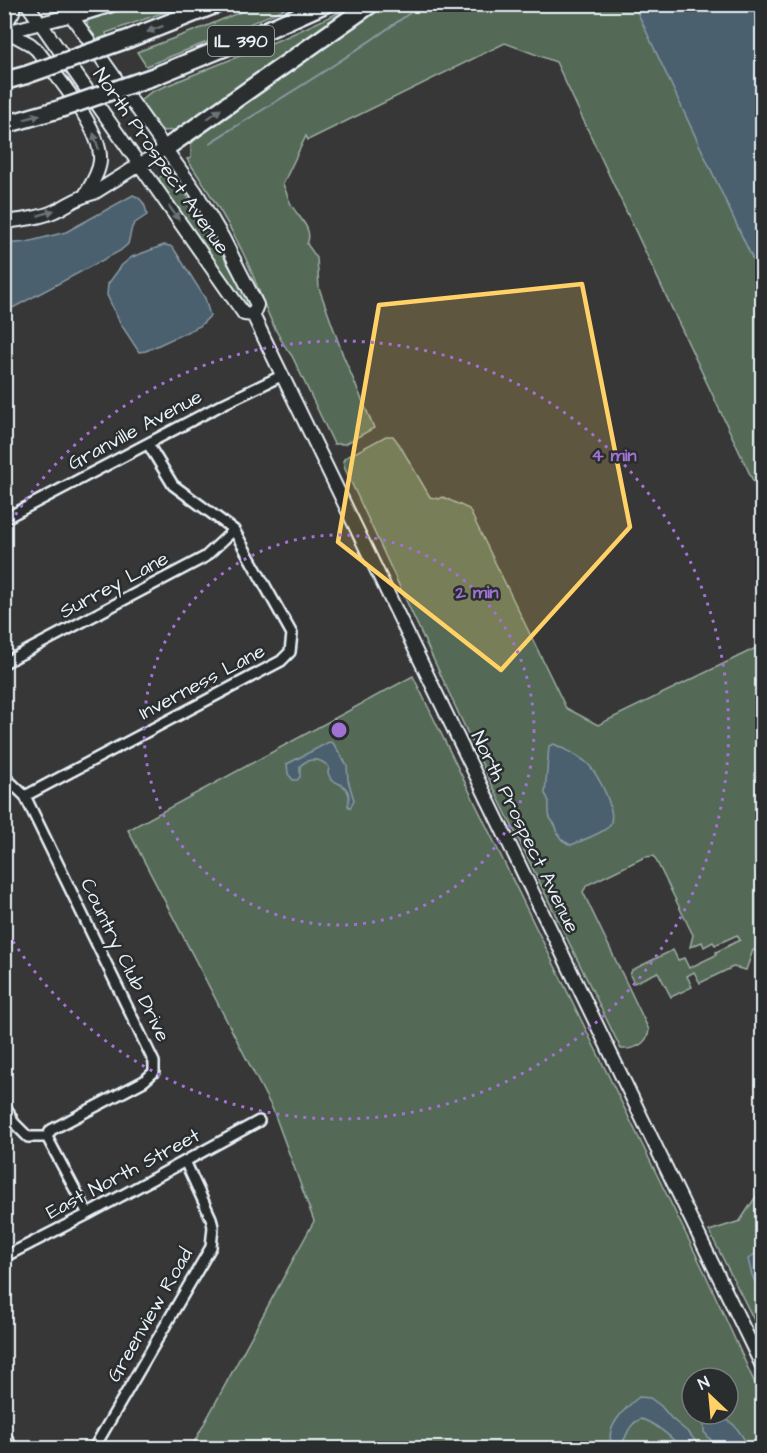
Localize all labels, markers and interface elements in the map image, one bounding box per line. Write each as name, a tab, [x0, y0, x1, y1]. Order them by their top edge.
one-way arrow	[145, 24, 163, 34]
road number: IL 390	[208, 26, 274, 56]
street label: North Prospect Avenue	[86, 62, 236, 260]
one-way arrow	[205, 108, 221, 120]
one-way arrow	[23, 112, 41, 121]
one-way arrow	[91, 132, 101, 150]
one-way arrow	[168, 204, 180, 220]
one-way arrow	[37, 208, 55, 218]
street label: Granville Avenue	[63, 383, 207, 477]
text: 4 min	[591, 443, 637, 468]
street label: Surrey Lane	[55, 544, 174, 626]
text: 2 min	[454, 580, 499, 605]
street label: Inverness Lane	[134, 637, 270, 727]
centre of rings	[329, 720, 349, 740]
street label: North Prospect Avenue	[464, 726, 586, 938]
street label: Country Club Drive	[72, 874, 177, 1047]
street label: East North Street	[41, 1122, 205, 1226]
street label: Greenview Road	[100, 1243, 200, 1387]
north arrow	[680, 1366, 740, 1426]
text: N	[695, 1371, 713, 1396]

